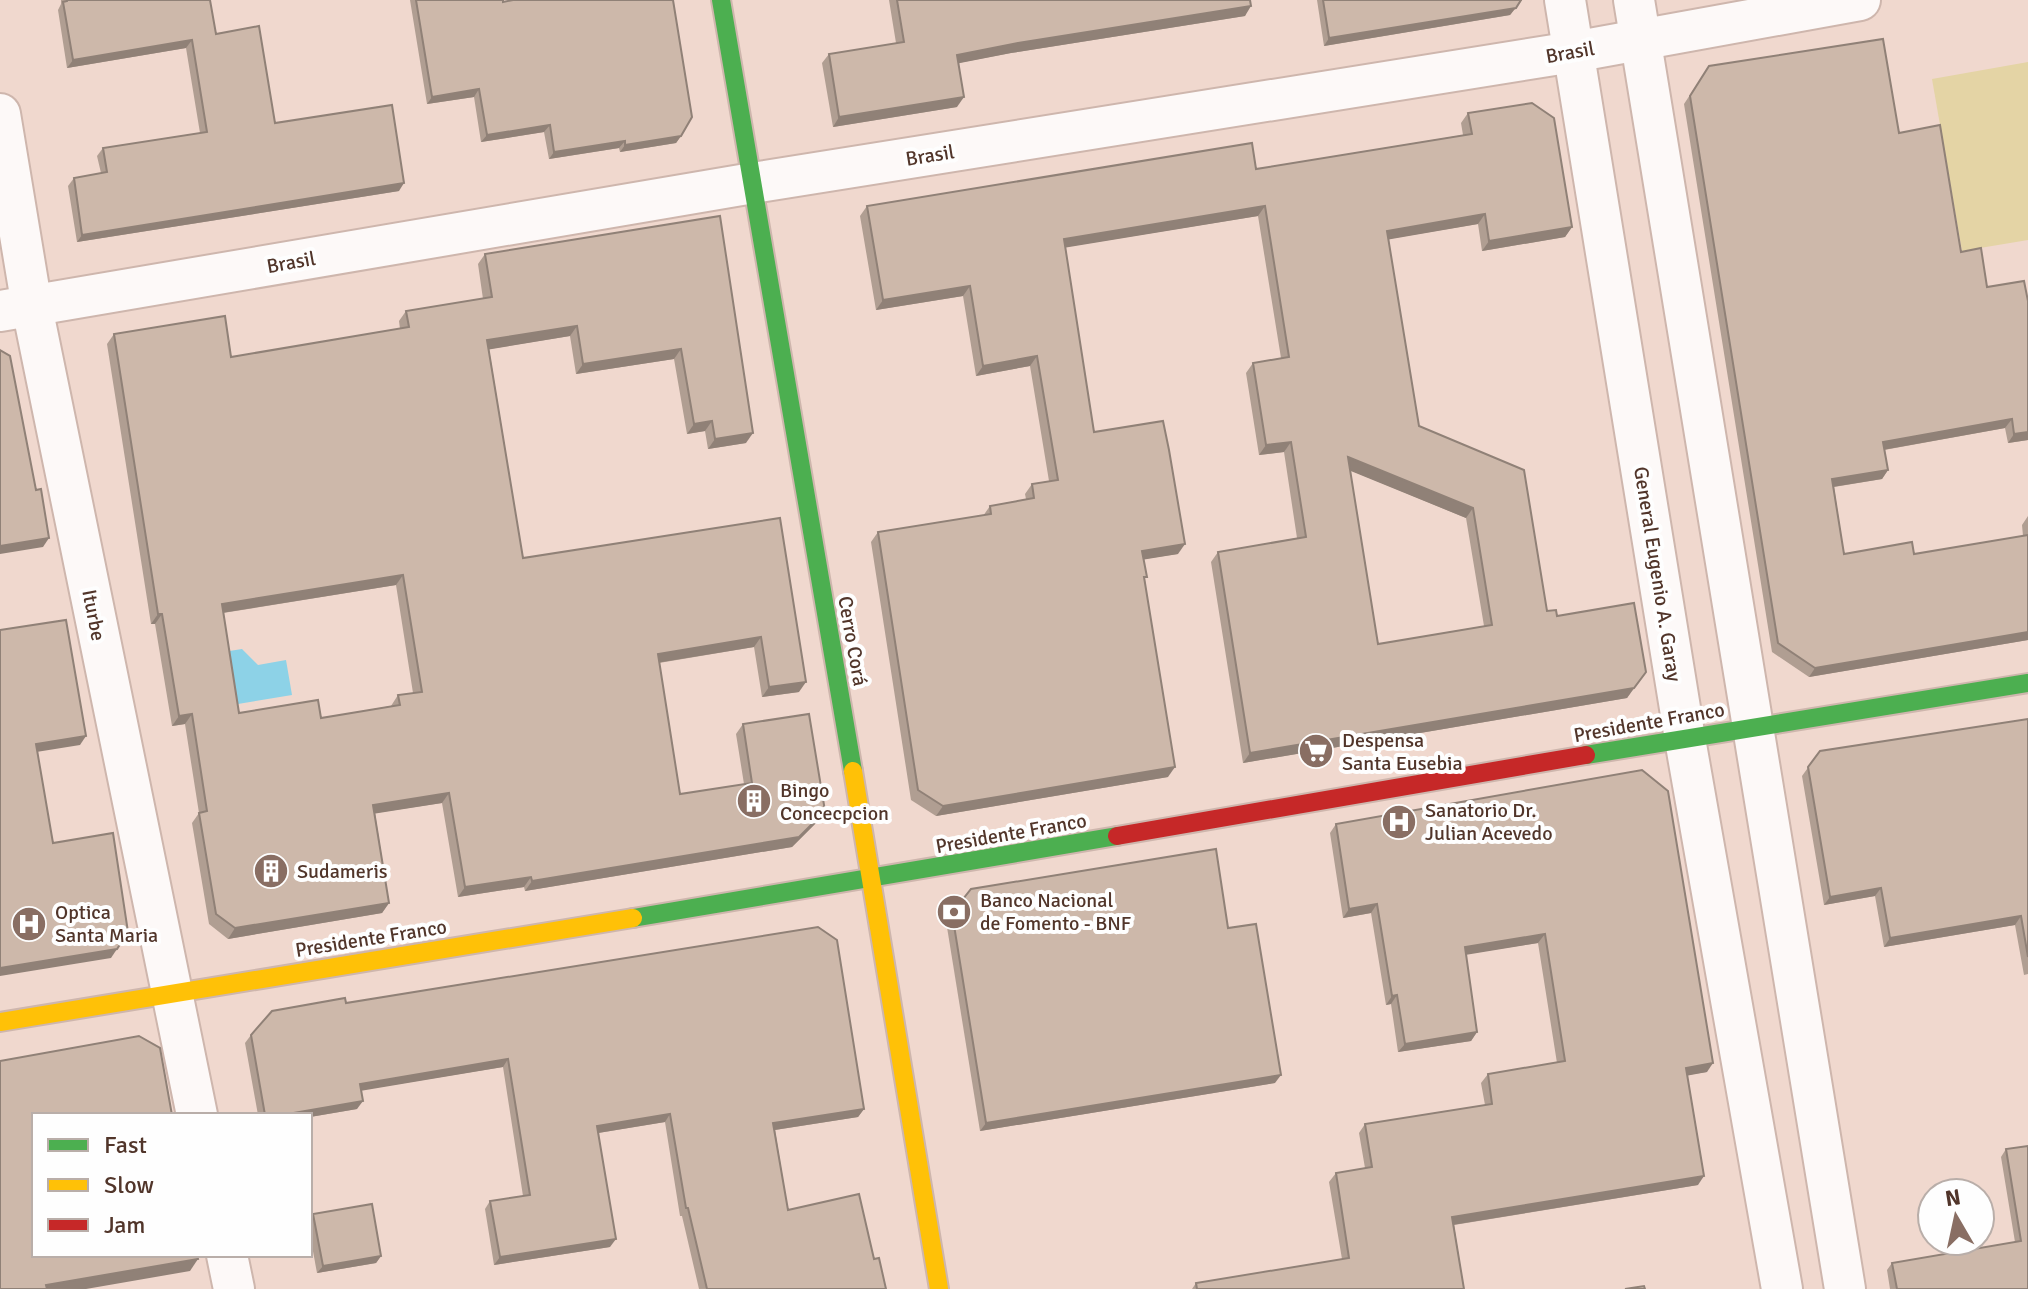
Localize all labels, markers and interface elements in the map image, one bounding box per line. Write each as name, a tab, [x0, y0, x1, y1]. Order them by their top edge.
street label: Brasil	[1544, 36, 1597, 69]
street label: Brasil	[904, 139, 956, 172]
street label: Brasil	[265, 246, 318, 279]
street label: General Eugenio A. Garay	[1628, 465, 1687, 684]
street label: Iturbe	[76, 587, 111, 643]
street label: Cerro Corá	[832, 594, 873, 688]
street label: Presidente Franco	[1572, 697, 1727, 748]
place label: Despensa Santa Eusebia	[1342, 728, 1463, 776]
supermarket icon: Despensa Santa Eusebia	[1297, 732, 1335, 770]
place label: Bingo Concecpcion	[780, 778, 889, 826]
building icon: Bingo Concecpcion	[735, 782, 773, 820]
place label: Sanatorio Dr. Julian Acevedo	[1425, 798, 1553, 846]
hospital icon: Sanatorio Dr. Julian Acevedo	[1380, 803, 1418, 841]
street label: Presidente Franco	[934, 808, 1089, 859]
building icon: Sudameris	[252, 852, 290, 890]
place label: Sudameris	[297, 859, 388, 884]
place label: Banco Nacional de Fomento - BNF	[980, 888, 1131, 936]
bank icon: Banco Nacional de Fomento - BNF	[935, 893, 973, 931]
place label: Optica Santa Maria	[55, 900, 158, 948]
hospital icon: Optica Santa Maria	[10, 905, 48, 943]
street label: Presidente Franco	[294, 914, 449, 963]
legend	[32, 1113, 312, 1257]
text: Fast	[104, 1130, 147, 1160]
text: Slow	[104, 1170, 154, 1200]
north arrow	[1916, 1177, 1996, 1257]
text: N	[1943, 1183, 1963, 1212]
text: Jam	[104, 1210, 145, 1240]

